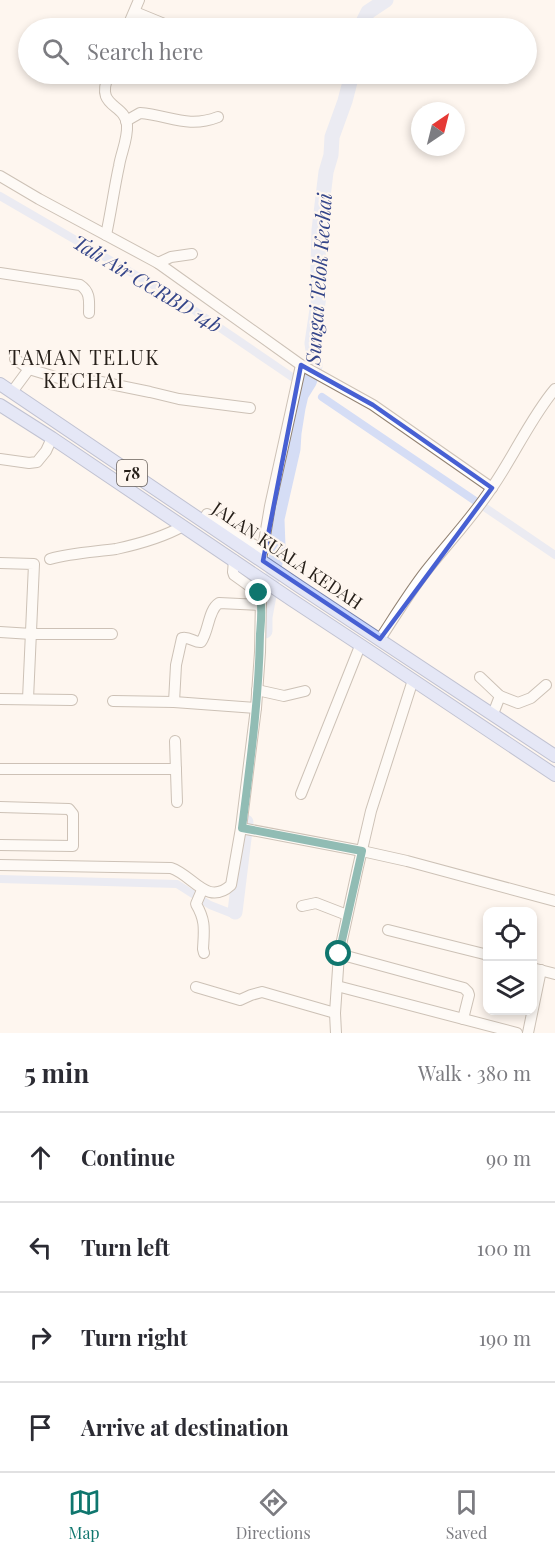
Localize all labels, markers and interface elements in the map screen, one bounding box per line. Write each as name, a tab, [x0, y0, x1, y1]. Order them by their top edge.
search box	[18, 18, 537, 84]
icon: search	[39, 35, 72, 68]
text: Search here	[87, 36, 203, 66]
north arrow	[411, 102, 465, 156]
water label: Sungai Telok Kechai	[298, 191, 337, 367]
water label: Tali Air CCRBD 14b	[68, 227, 227, 338]
district label: TAMAN TELUK KECHAI	[8, 343, 160, 393]
road number: 78	[117, 460, 147, 486]
street label: JALAN KUALA KEDAH	[207, 495, 367, 614]
route end	[245, 579, 271, 605]
map controls	[483, 907, 537, 1015]
button: locate	[483, 907, 537, 961]
route start	[325, 940, 351, 966]
button: layers	[483, 961, 537, 1015]
text: 5 min	[24, 1055, 89, 1090]
text: Walk · 380 m	[418, 1059, 531, 1086]
icon: ahead	[24, 1141, 57, 1174]
text: Continue	[81, 1142, 175, 1172]
text: 90 m	[486, 1144, 531, 1171]
icon: left	[24, 1231, 57, 1264]
text: Turn left	[81, 1232, 170, 1262]
text: 100 m	[477, 1234, 531, 1261]
icon: right	[24, 1321, 57, 1354]
text: Turn right	[81, 1322, 187, 1352]
text: 190 m	[479, 1324, 531, 1351]
icon: arrive	[24, 1411, 57, 1444]
text: Arrive at destination	[81, 1412, 289, 1442]
tab: Map	[68, 1486, 101, 1543]
tab: Directions	[236, 1486, 311, 1543]
tab: Saved	[446, 1486, 487, 1543]

